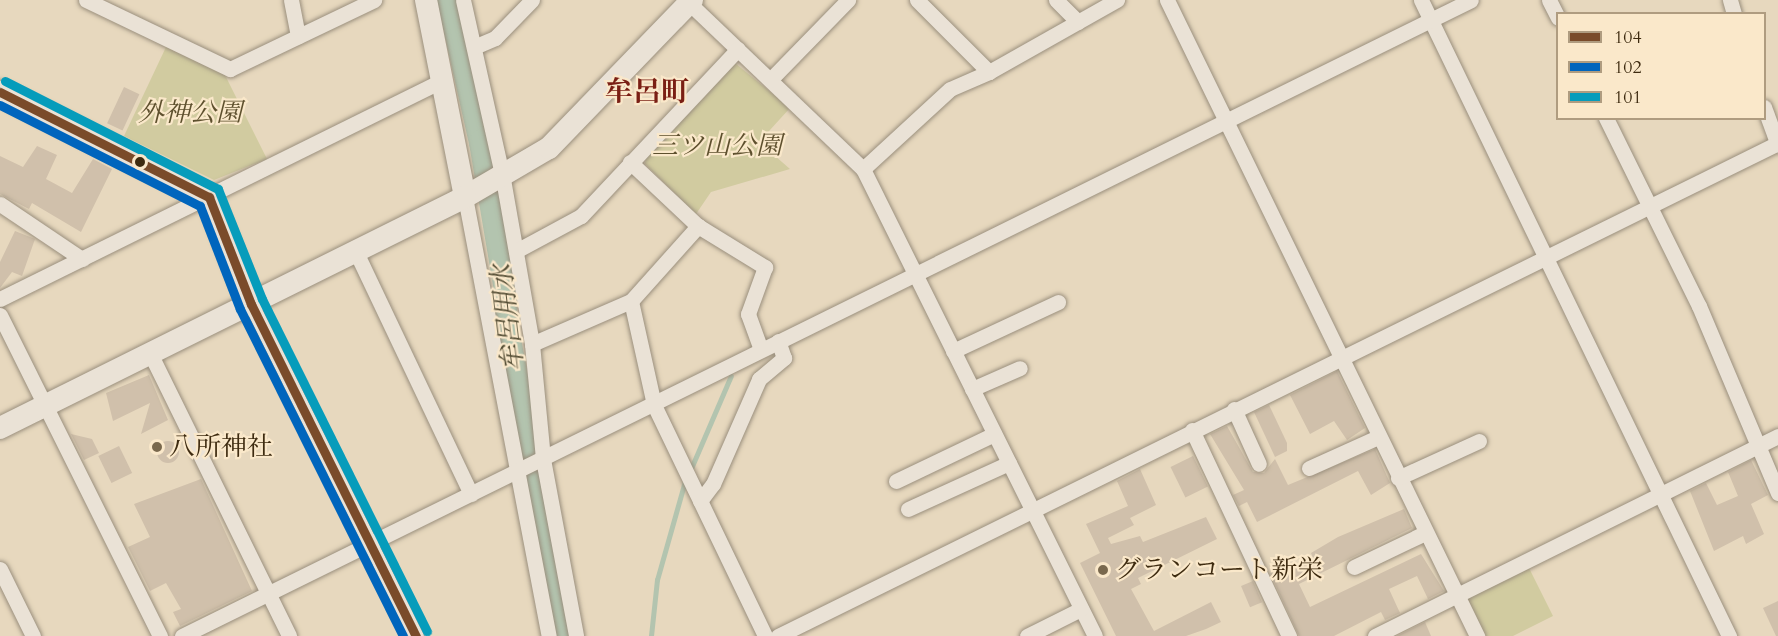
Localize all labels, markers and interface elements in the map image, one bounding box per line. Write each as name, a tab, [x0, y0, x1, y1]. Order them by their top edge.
legend	[1556, 12, 1766, 120]
text: 104	[1614, 25, 1642, 50]
text: 102	[1614, 55, 1642, 80]
district label: 牟呂町	[605, 75, 689, 109]
text: 101	[1614, 85, 1642, 110]
park label: 外神公園	[138, 97, 242, 129]
park label: 三ツ山公園	[652, 130, 782, 162]
unlabelled marker	[134, 156, 146, 168]
water label: 牟呂用水	[485, 262, 531, 374]
place label: 八所神社	[169, 431, 273, 463]
marker: 八所神社	[150, 440, 164, 454]
place label: グランコート新栄	[1115, 554, 1323, 586]
marker: グランコート新栄	[1096, 563, 1110, 577]

